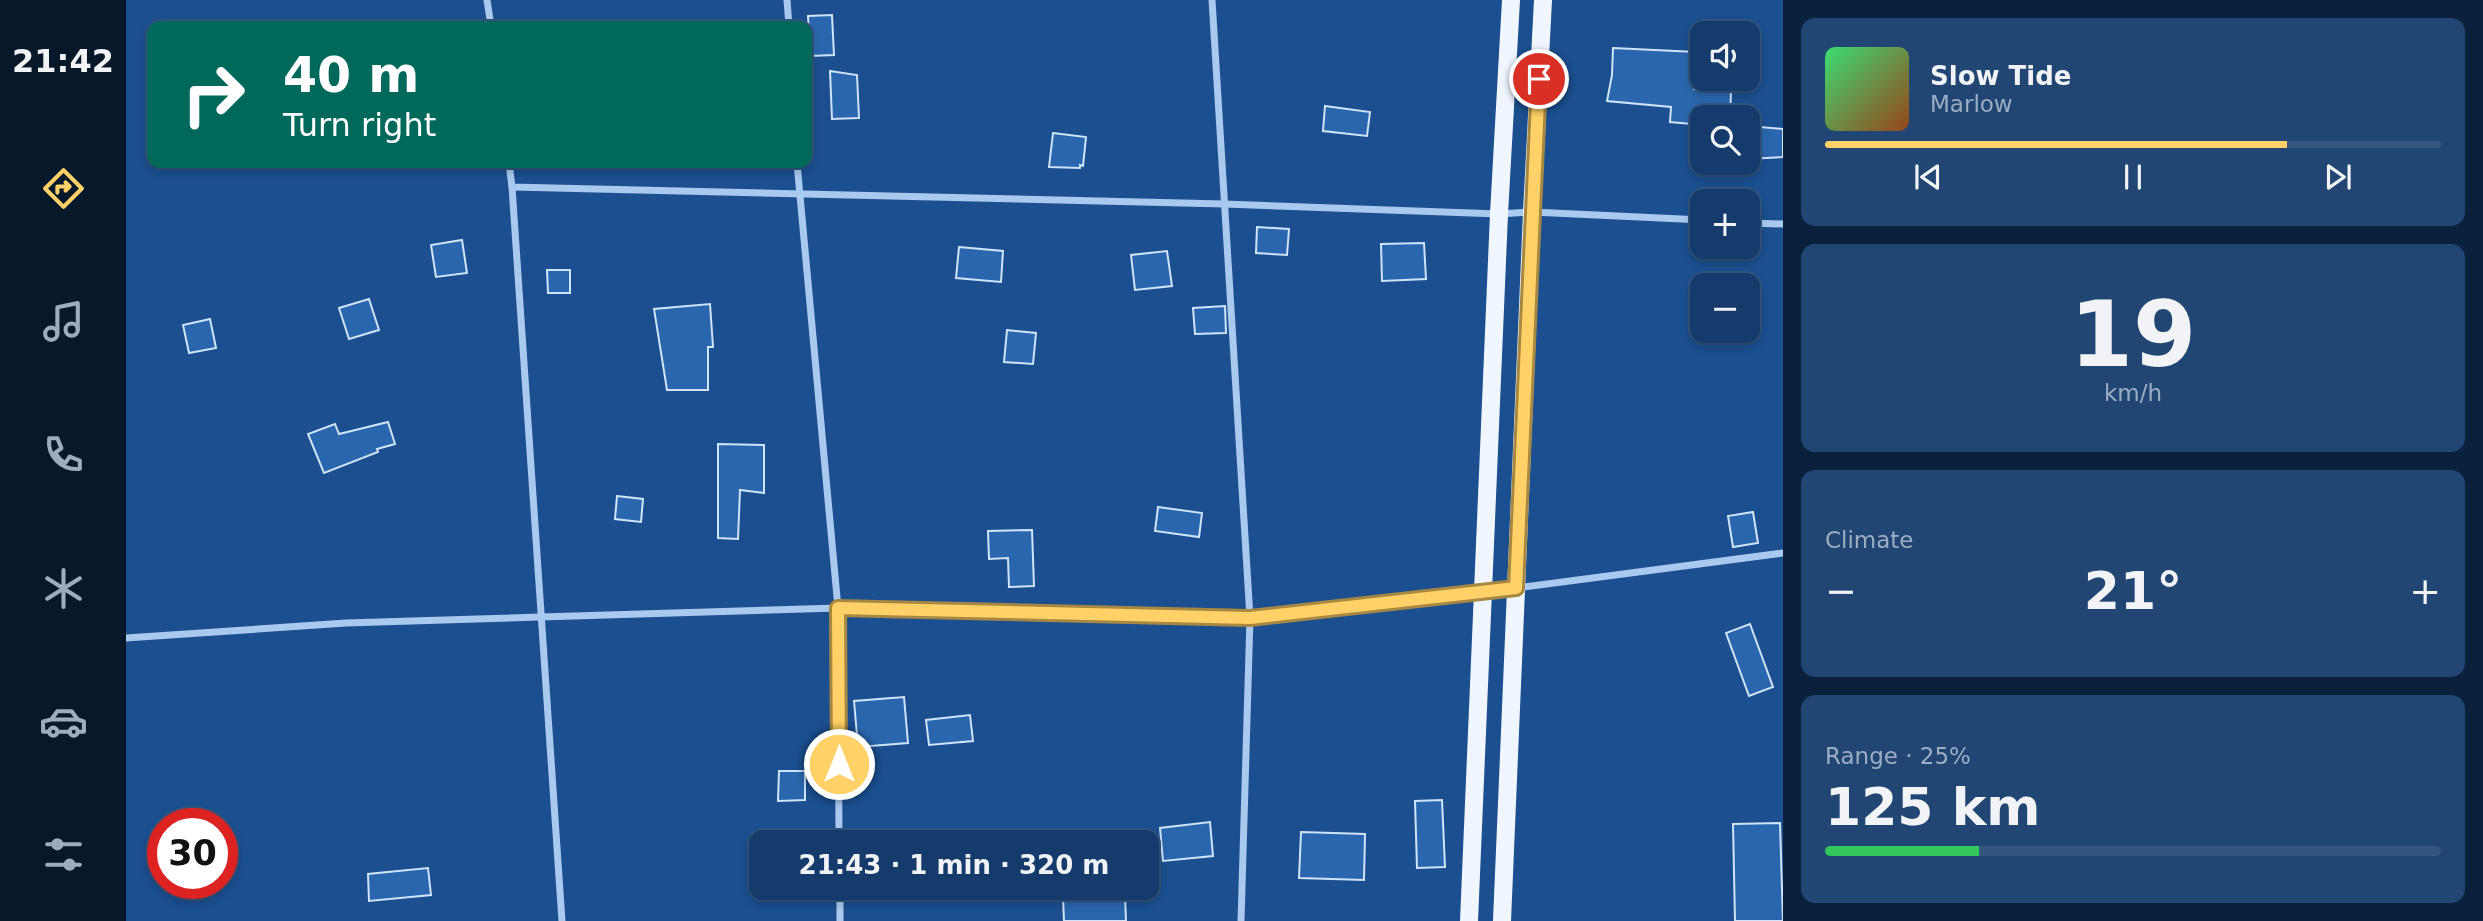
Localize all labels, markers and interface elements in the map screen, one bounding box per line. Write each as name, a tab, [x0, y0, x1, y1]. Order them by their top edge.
map controls	[1690, 21, 1760, 343]
button: sound	[1690, 21, 1760, 91]
text: 21:42	[12, 42, 114, 80]
text: 40 m	[283, 47, 419, 104]
icon: right	[168, 49, 259, 140]
pin	[1509, 49, 1569, 109]
icon: arrive	[1520, 60, 1558, 98]
text: Slow Tide	[1930, 61, 2071, 91]
text: Marlow	[1930, 91, 2013, 117]
button: search	[1690, 105, 1760, 175]
text: Turn right	[283, 106, 436, 144]
icon: previous	[1909, 158, 1947, 196]
icon: pause	[2114, 158, 2152, 196]
icon: next	[2319, 158, 2357, 196]
icon: directions	[39, 164, 88, 213]
button: +	[1690, 189, 1760, 259]
button: −	[1690, 273, 1760, 343]
text: 19	[2070, 282, 2196, 387]
icon: music	[39, 297, 88, 346]
text: km/h	[2104, 380, 2162, 406]
icon: phone	[39, 430, 88, 479]
text: Climate	[1825, 527, 1914, 553]
text: 21°	[2084, 561, 2182, 621]
icon: climate	[39, 564, 88, 613]
text: −	[1825, 569, 1857, 613]
text: +	[2409, 569, 2441, 613]
icon: car	[39, 697, 88, 746]
position arrow	[802, 727, 876, 801]
text: Range · 25%	[1825, 743, 1971, 769]
text: 125 km	[1825, 777, 2040, 837]
speed limit sign: 30	[147, 808, 238, 899]
icon: filters	[39, 830, 88, 879]
text: 21:43 · 1 min · 320 m	[799, 850, 1109, 880]

